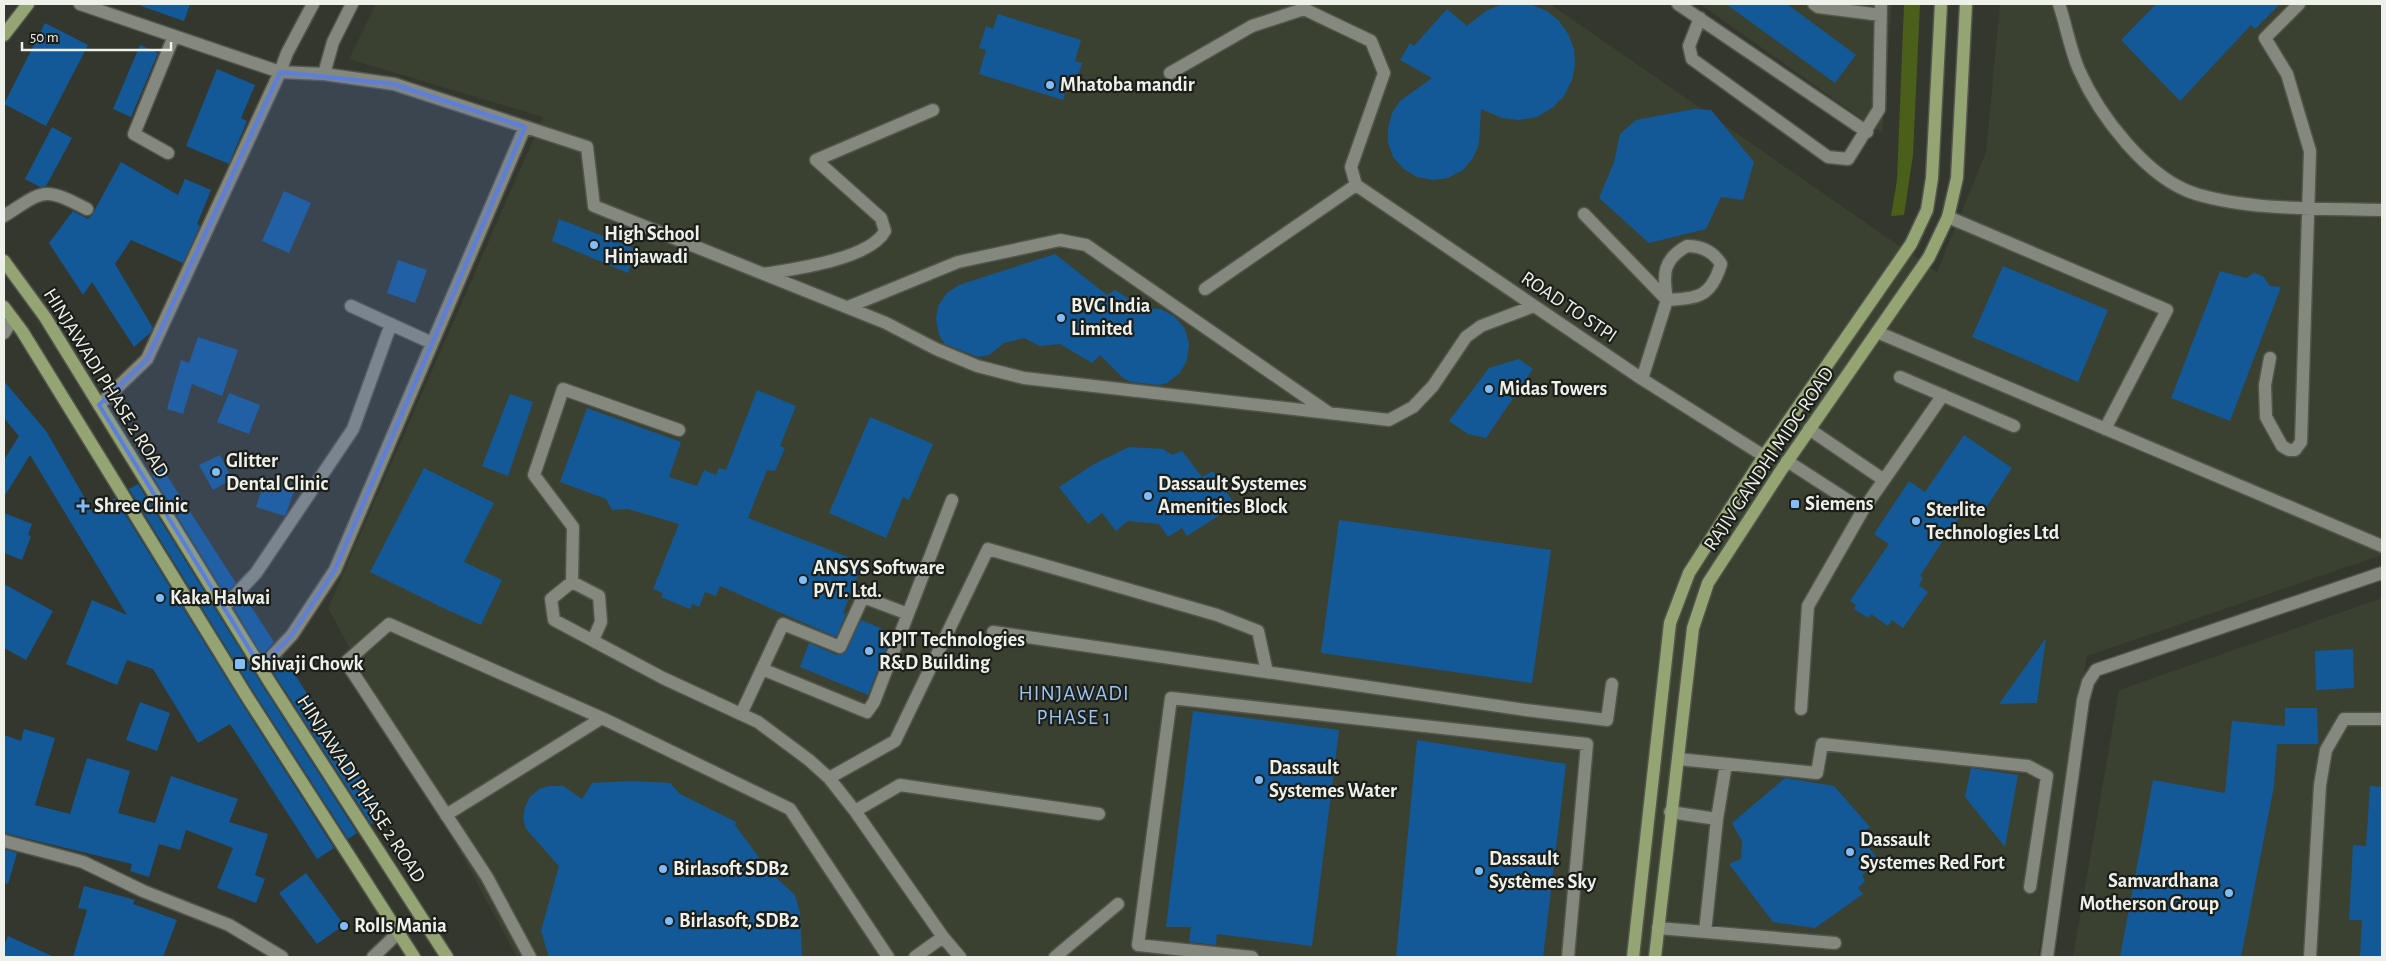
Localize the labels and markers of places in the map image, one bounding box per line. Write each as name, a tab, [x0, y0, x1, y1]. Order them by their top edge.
place label: Mhatoba mandir	[1060, 75, 1195, 95]
marker: Mhatoba mandir	[1044, 79, 1056, 91]
place label: High School Hinjawadi	[604, 224, 700, 267]
marker: High School Hinjawadi	[588, 239, 600, 251]
place label: BVG India Limited	[1071, 296, 1151, 339]
marker: BVG India Limited	[1055, 312, 1067, 324]
place label: Midas Towers	[1499, 379, 1608, 399]
marker: Midas Towers	[1483, 383, 1495, 395]
place label: Glitter Dental Clinic	[226, 451, 328, 494]
marker: Glitter Dental Clinic	[210, 466, 222, 478]
place label: Dassault Systemes Amenities Block	[1158, 474, 1307, 517]
marker: Dassault Systemes Amenities Block	[1142, 490, 1154, 502]
place label: Siemens	[1805, 494, 1874, 514]
place label: Shree Clinic	[94, 496, 188, 516]
marker: Siemens	[1789, 498, 1801, 510]
marker: Shree Clinic	[76, 499, 90, 513]
place label: Sterlite Technologies Ltd	[1926, 500, 2060, 543]
marker: Sterlite Technologies Ltd	[1910, 515, 1922, 527]
place label: ANSYS Software PVT. Ltd.	[813, 558, 945, 601]
marker: ANSYS Software PVT. Ltd.	[797, 574, 809, 586]
place label: Kaka Halwai	[170, 588, 270, 608]
marker: Kaka Halwai	[154, 592, 166, 604]
place label: KPIT Technologies R&D Building	[879, 630, 1025, 673]
marker: KPIT Technologies R&D Building	[863, 645, 875, 657]
place label: Shivaji Chowk	[251, 654, 364, 674]
marker: Shivaji Chowk	[233, 657, 247, 671]
place label: Dassault Systemes Water	[1269, 758, 1397, 801]
marker: Dassault Systemes Water	[1253, 774, 1265, 786]
place label: Dassault Systemes Red Fort	[1860, 830, 2005, 873]
marker: Dassault Systemes Red Fort	[1844, 846, 1856, 858]
place label: Dassault Systèmes Sky	[1489, 849, 1596, 892]
place label: Birlasoft SDB2	[673, 859, 789, 879]
marker: Birlasoft SDB2	[657, 863, 669, 875]
marker: Dassault Systèmes Sky	[1473, 865, 1485, 877]
place label: Samvardhana Motherson Group	[2079, 871, 2219, 914]
marker: Samvardhana Motherson Group	[2223, 887, 2235, 899]
place label: Birlasoft, SDB2	[679, 911, 799, 931]
marker: Birlasoft, SDB2	[663, 915, 675, 927]
place label: Rolls Mania	[354, 916, 447, 936]
marker: Rolls Mania	[338, 920, 350, 932]

